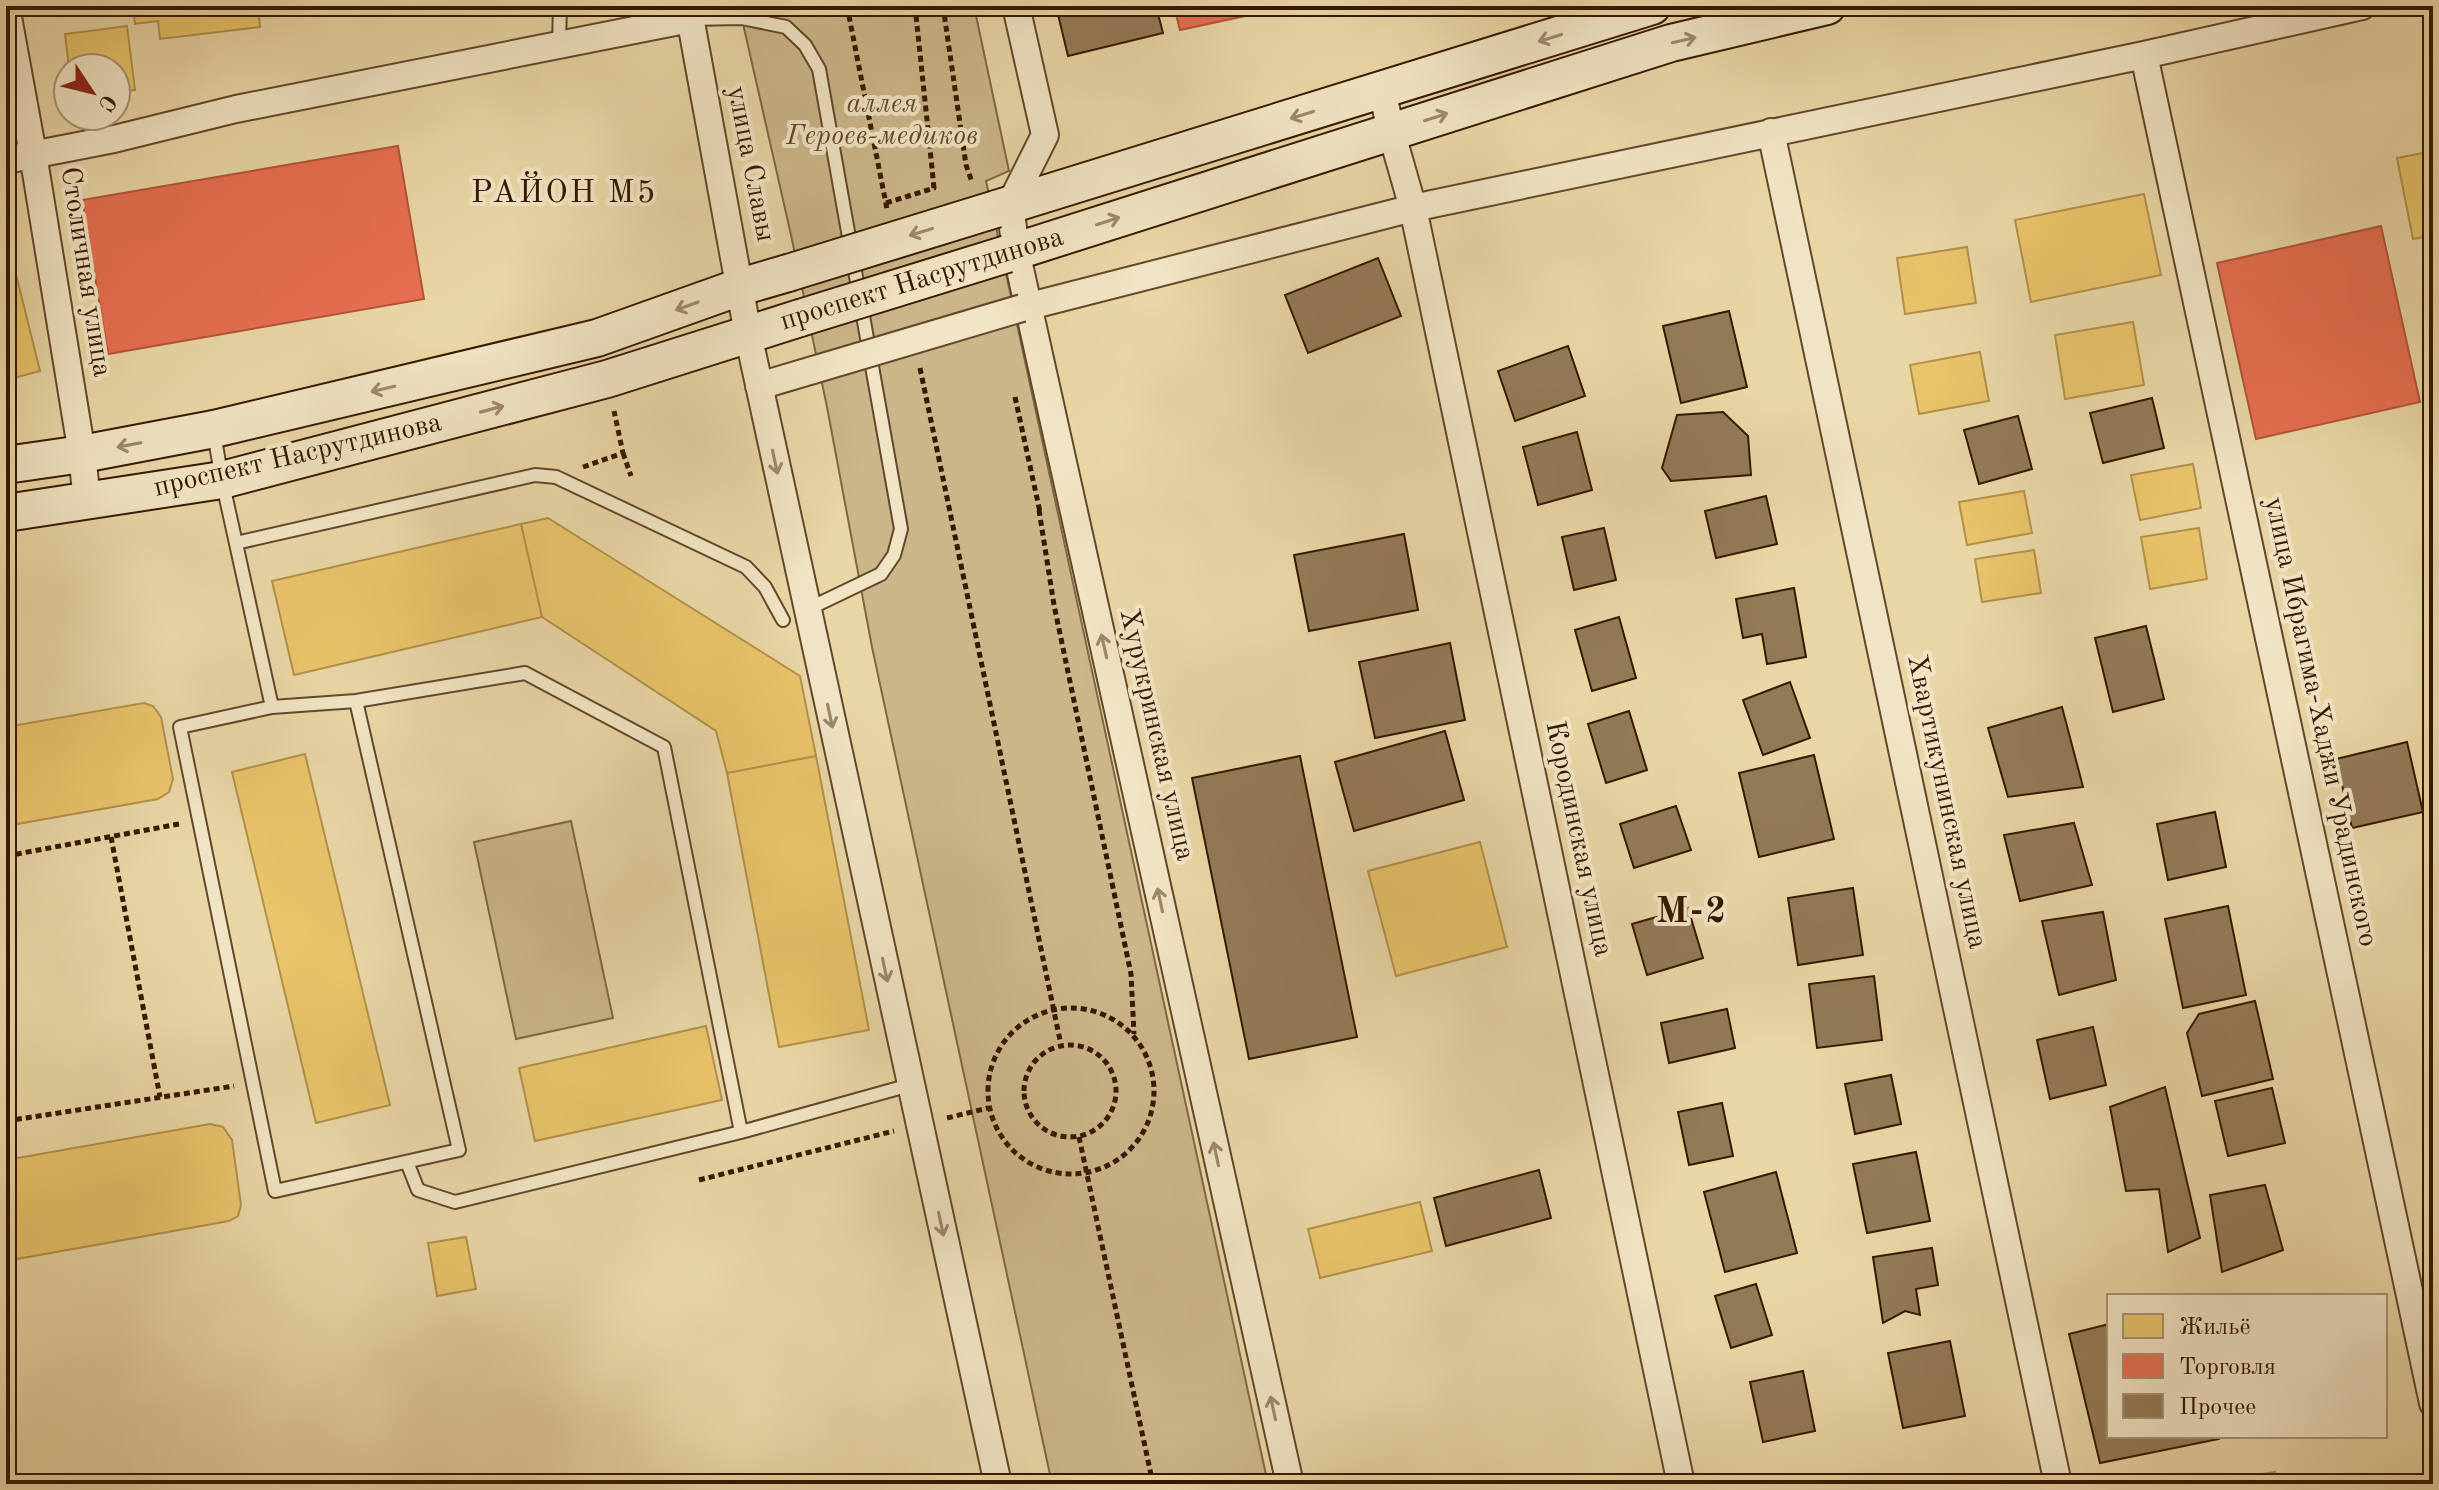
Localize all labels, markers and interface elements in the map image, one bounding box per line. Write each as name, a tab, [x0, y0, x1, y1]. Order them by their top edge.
one-way arrow	[1538, 31, 1563, 46]
one-way arrow	[1671, 32, 1697, 47]
north arrow	[52, 52, 132, 132]
street label: улица Славы	[721, 84, 779, 244]
text: С	[94, 90, 120, 115]
park label: аллея Героев-медиков	[785, 91, 978, 151]
one-way arrow	[1290, 108, 1315, 123]
one-way arrow	[1423, 108, 1448, 123]
street label: Столичная улица	[55, 165, 115, 379]
district label: РАЙОН М5	[471, 171, 657, 210]
one-way arrow	[1096, 213, 1121, 228]
street label: проспект Насрутдинова	[777, 224, 1067, 336]
one-way arrow	[909, 226, 934, 240]
one-way arrow	[675, 300, 700, 314]
one-way arrow	[370, 382, 396, 397]
one-way arrow	[479, 401, 505, 416]
street label: проспект Насрутдинова	[151, 409, 445, 503]
one-way arrow	[116, 438, 142, 453]
one-way arrow	[768, 448, 783, 474]
street label: улица Ибрагима-Хаджи Урадинского	[2259, 495, 2381, 949]
street label: Хурукринская улица	[1113, 606, 1199, 864]
one-way arrow	[1096, 634, 1111, 660]
street label: Хвартикунинская улица	[1901, 652, 1991, 952]
one-way arrow	[823, 703, 838, 728]
street label: Кородинская улица	[1539, 719, 1617, 960]
one-way arrow	[1152, 888, 1167, 913]
district label: М-2	[1656, 895, 1728, 931]
one-way arrow	[878, 957, 893, 982]
one-way arrow	[1208, 1142, 1223, 1167]
one-way arrow	[934, 1211, 949, 1236]
legend	[2107, 1294, 2387, 1438]
text: Жильё	[2179, 1316, 2250, 1340]
text: Торговля	[2179, 1356, 2276, 1380]
one-way arrow	[1265, 1396, 1280, 1421]
text: Прочее	[2179, 1396, 2256, 1420]

